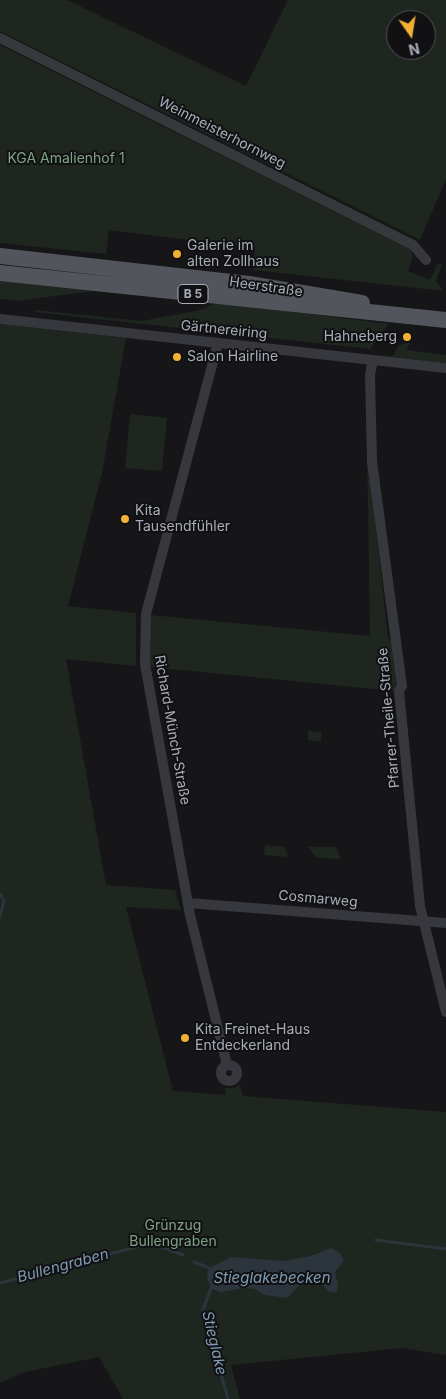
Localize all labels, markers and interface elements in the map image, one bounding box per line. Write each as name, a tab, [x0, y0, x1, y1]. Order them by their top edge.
north arrow	[386, 10, 436, 60]
text: N	[407, 40, 421, 59]
street label: Weinmeisterhornweg	[156, 94, 288, 172]
park label: KGA Amalienhof 1	[7, 151, 125, 167]
place label: Galerie im alten Zollhaus	[187, 238, 279, 270]
marker: Galerie im alten Zollhaus	[171, 248, 183, 260]
street label: Heerstraße	[228, 274, 304, 300]
road number: B 5	[178, 284, 208, 304]
street label: Gärtnereiring	[180, 317, 268, 343]
place label: Hahneberg	[324, 329, 397, 345]
marker: Hahneberg	[401, 331, 413, 343]
place label: Salon Hairline	[187, 349, 278, 365]
marker: Salon Hairline	[171, 351, 183, 363]
place label: Kita Tausendfühler	[135, 503, 230, 536]
marker: Kita Tausendfühler	[119, 513, 131, 525]
street label: Pfarrer-Theile-Straße	[374, 647, 404, 789]
street label: Richard-Münch-Straße	[151, 654, 193, 806]
street label: Cosmarweg	[278, 887, 358, 911]
place label: Kita Freinet-Haus Entdeckerland	[195, 1022, 310, 1054]
marker: Kita Freinet-Haus Entdeckerland	[179, 1032, 191, 1044]
park label: Grünzug Bullengraben	[129, 1218, 217, 1250]
water label: Bullengraben	[15, 1245, 111, 1287]
water label: Stieglakebecken	[213, 1269, 331, 1287]
water label: Stieglake	[198, 1309, 230, 1377]

